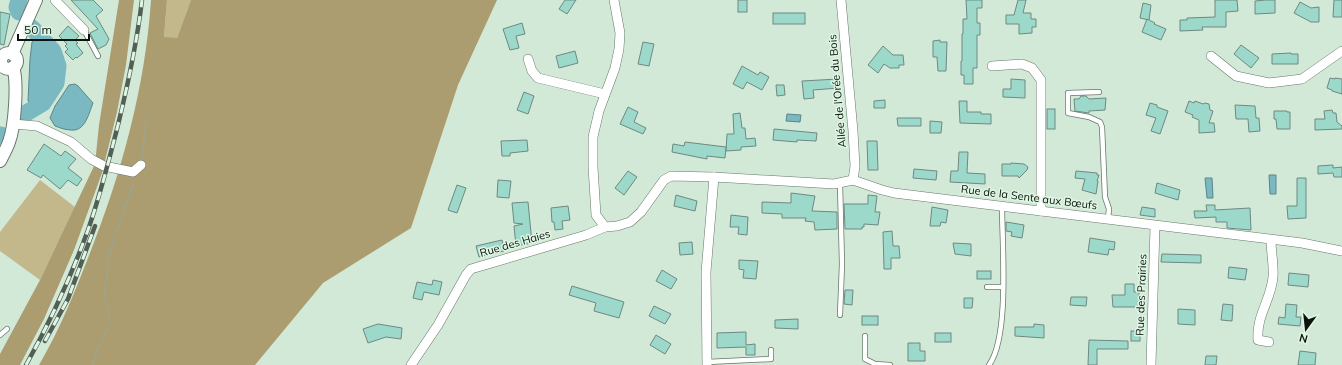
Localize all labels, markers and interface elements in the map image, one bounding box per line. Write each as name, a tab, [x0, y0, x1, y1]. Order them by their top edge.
scale bar	[18, 16, 89, 42]
text: 50 m	[24, 22, 52, 37]
street label: Allée de l'Orée du Bois	[825, 34, 849, 148]
street label: Rue de la Sente aux Bœufs	[960, 182, 1098, 212]
street label: Rue des Haies	[478, 226, 552, 260]
street label: Rue des Prairies	[1133, 254, 1149, 336]
north arrow	[1286, 309, 1326, 349]
text: N	[1298, 331, 1309, 346]

